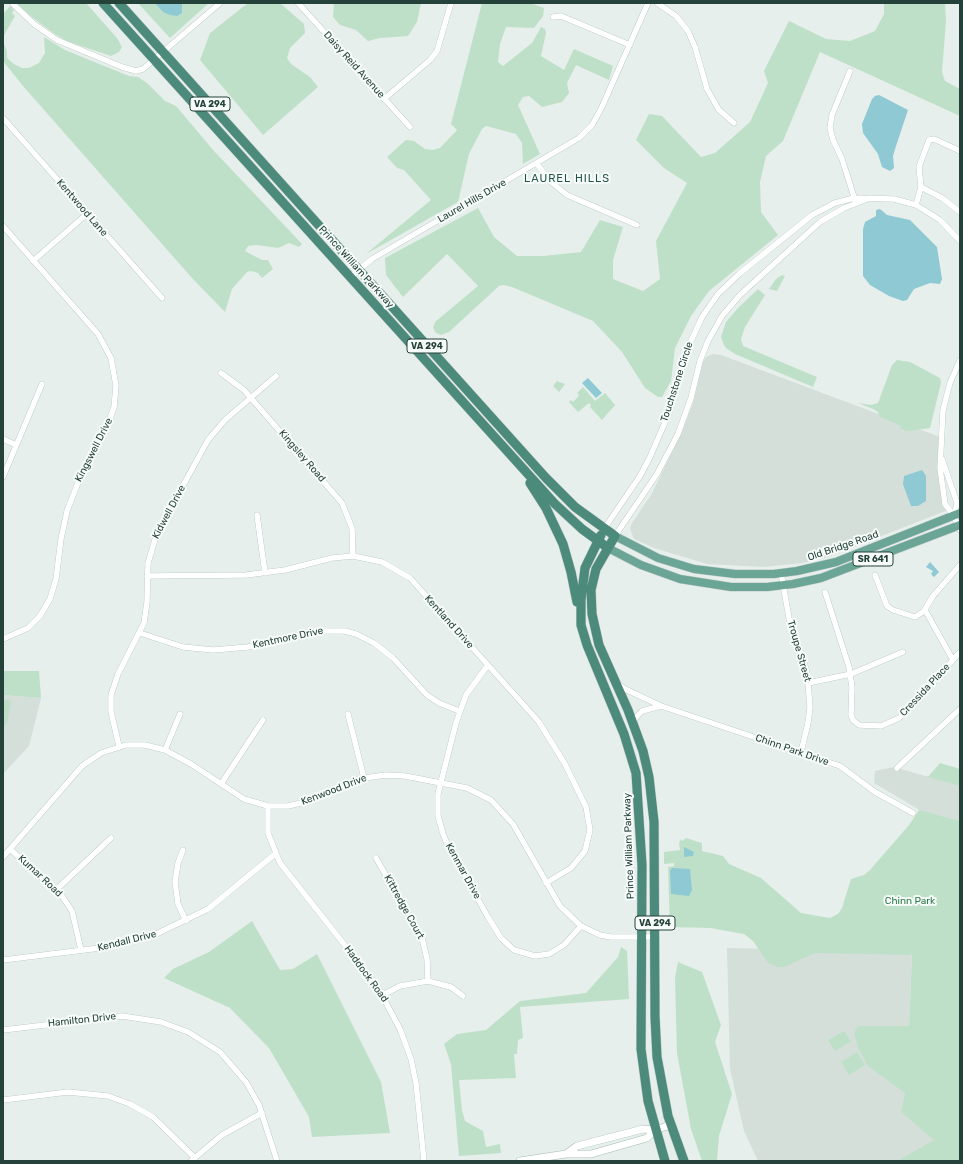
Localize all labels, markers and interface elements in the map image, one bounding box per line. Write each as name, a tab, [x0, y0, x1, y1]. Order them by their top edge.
street label: Daisy Reid Avenue	[321, 29, 387, 101]
road number: VA 294	[190, 97, 230, 111]
district label: LAUREL HILLS	[524, 172, 610, 186]
street label: Laurel Hills Drive	[435, 176, 509, 226]
street label: Kentwood Lane	[54, 177, 110, 239]
street label: Prince William Parkway	[316, 223, 396, 311]
road number: VA 294	[407, 339, 447, 353]
street label: Touchstone Circle	[658, 340, 696, 424]
street label: Kingswell Drive	[73, 416, 115, 484]
street label: Kingsley Road	[276, 428, 328, 484]
street label: Kidwell Drive	[150, 483, 188, 541]
street label: Old Bridge Road	[806, 528, 880, 564]
road number: SR 641	[853, 552, 893, 566]
street label: Kentland Drive	[422, 593, 476, 651]
street label: Troupe Street	[785, 619, 813, 683]
street label: Kentmore Drive	[252, 625, 324, 651]
street label: Cressida Place	[897, 661, 953, 719]
street label: Chinn Park Drive	[754, 732, 830, 768]
street label: Kenwood Drive	[300, 772, 368, 808]
street label: Prince William Parkway	[621, 793, 637, 899]
street label: Kenmar Drive	[443, 841, 483, 901]
street label: Kumar Road	[15, 852, 65, 900]
street label: Kittredge Court	[381, 873, 427, 941]
park label: Chinn Park	[885, 895, 935, 907]
road number: VA 294	[635, 916, 675, 930]
street label: Kendall Drive	[96, 928, 158, 954]
street label: Haddock Road	[341, 943, 391, 1005]
street label: Hamilton Drive	[47, 1010, 117, 1030]

